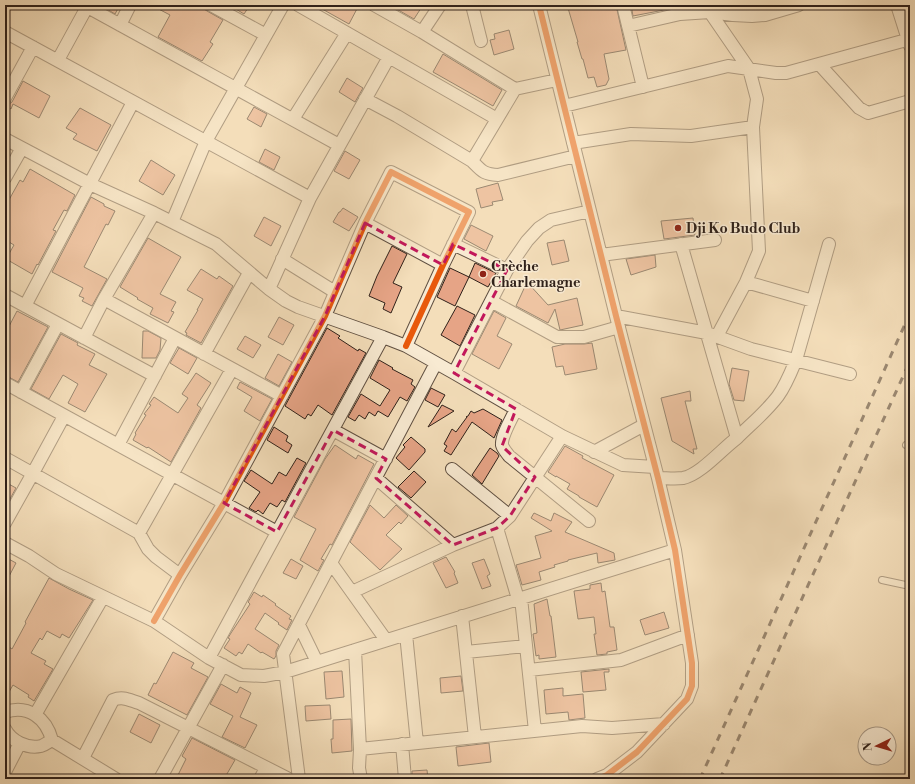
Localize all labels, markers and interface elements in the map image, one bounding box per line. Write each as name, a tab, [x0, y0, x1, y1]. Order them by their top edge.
place label: Dji Ko Budo Club	[686, 220, 801, 238]
marker: Dji Ko Budo Club	[673, 223, 683, 233]
place label: Crèche Charlemagne	[491, 258, 581, 292]
marker: Crèche Charlemagne	[478, 269, 488, 279]
north arrow	[857, 726, 897, 766]
text: N	[861, 742, 875, 752]

